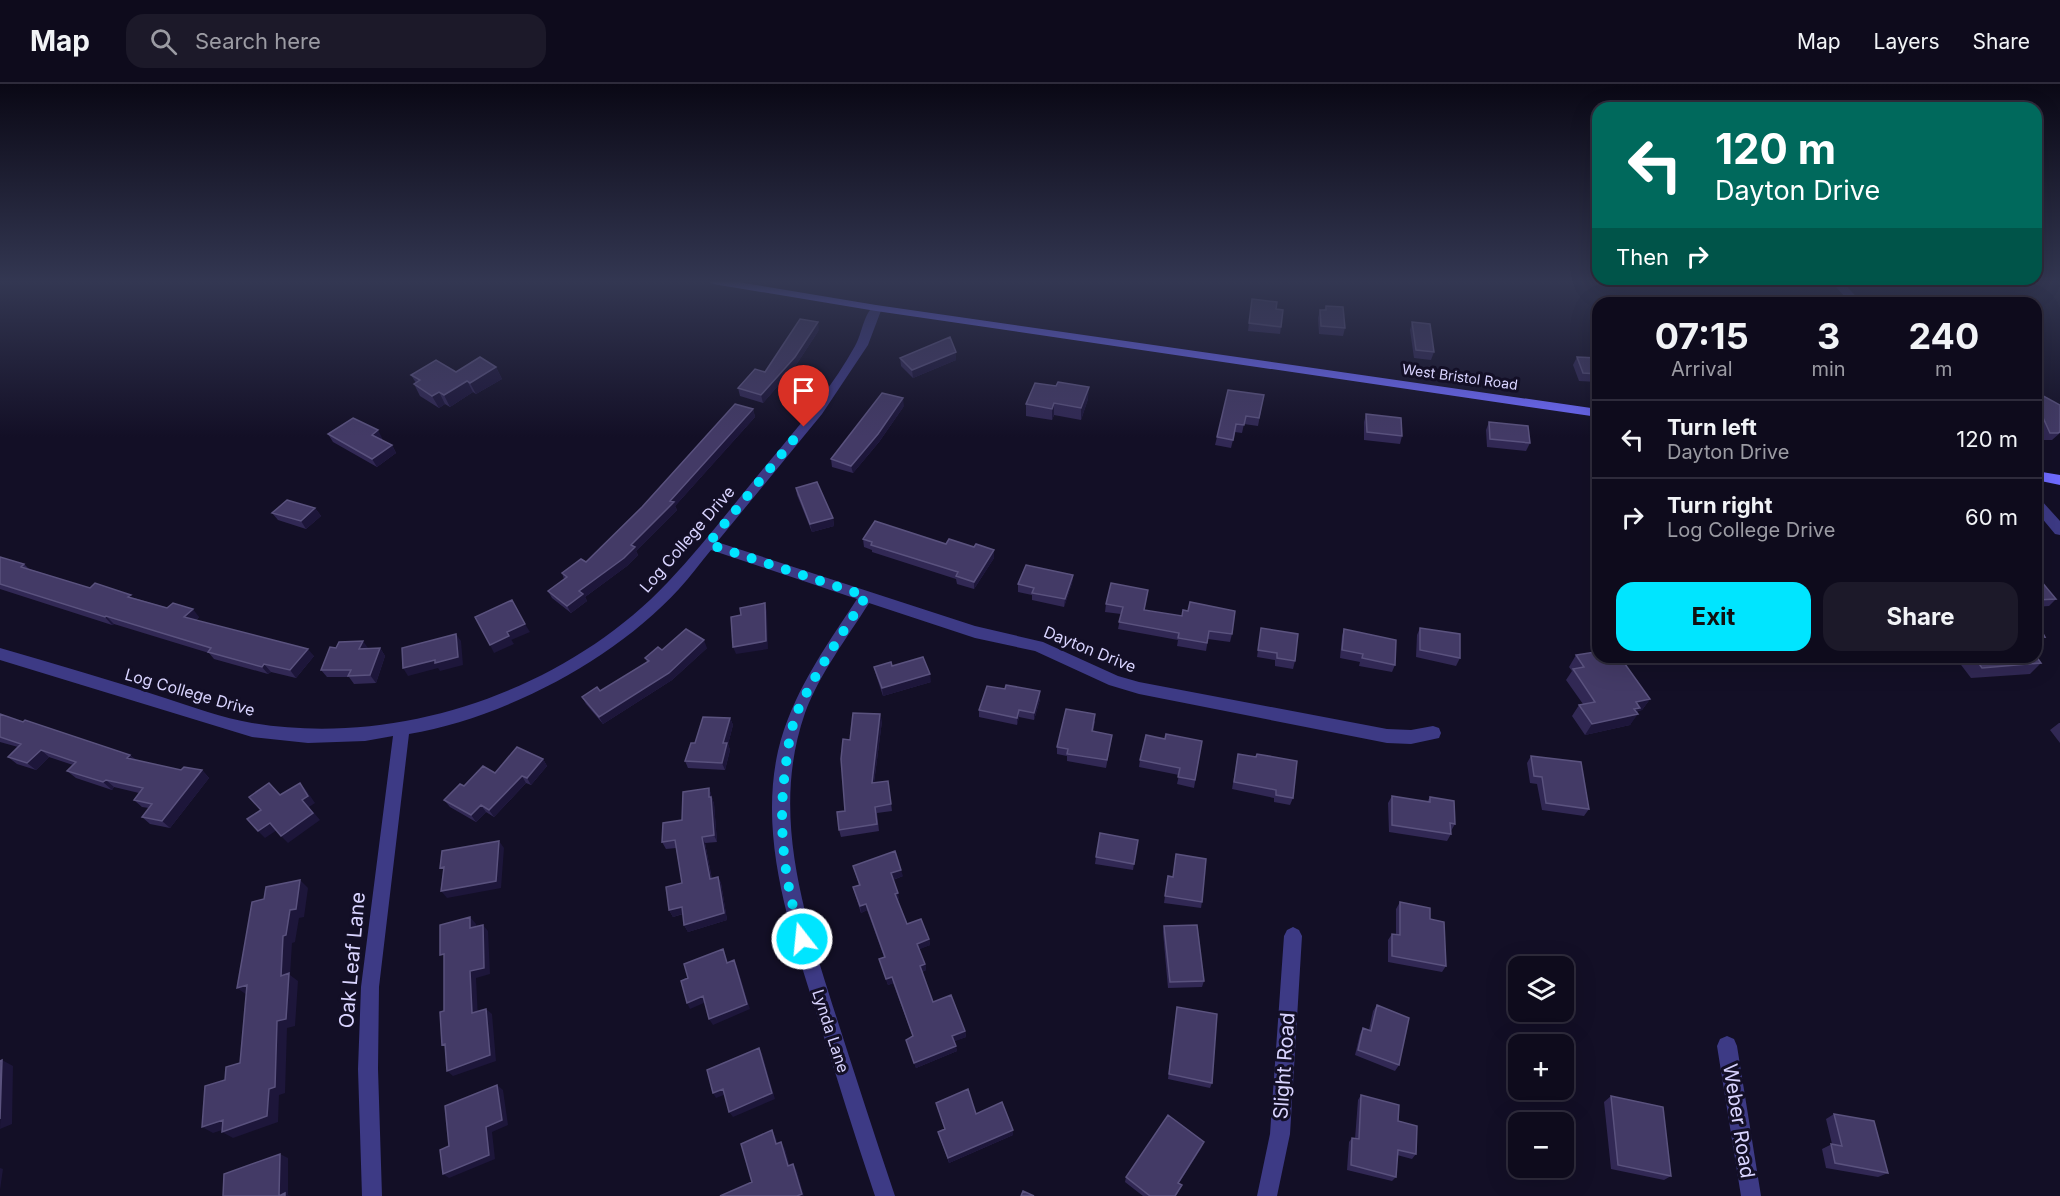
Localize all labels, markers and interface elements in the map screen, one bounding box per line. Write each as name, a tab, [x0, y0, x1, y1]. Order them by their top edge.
search box	[126, 14, 546, 68]
text: Map	[30, 24, 90, 58]
icon: search	[147, 25, 180, 58]
text: Search here	[195, 28, 321, 54]
text: Map	[1797, 29, 1841, 54]
text: Layers	[1874, 29, 1940, 54]
text: Share	[1973, 29, 2030, 54]
text: 120 m	[1715, 123, 1836, 174]
icon: left	[1616, 126, 1694, 204]
text: Dayton Drive	[1715, 174, 1880, 207]
icon: right	[1681, 240, 1714, 273]
text: Then	[1616, 244, 1669, 270]
text: 07:15	[1655, 314, 1749, 358]
text: 3	[1817, 314, 1840, 358]
text: 240	[1908, 314, 1979, 358]
text: Arrival	[1671, 357, 1733, 381]
text: min	[1811, 357, 1846, 381]
text: m	[1935, 357, 1953, 381]
street label: West Bristol Road	[1401, 360, 1519, 393]
pin	[778, 365, 829, 427]
icon: arrive	[787, 374, 820, 407]
text: Turn left	[1667, 414, 1757, 440]
icon: left	[1616, 423, 1649, 456]
text: 120 m	[1956, 426, 2018, 452]
text: Dayton Drive	[1667, 440, 1789, 464]
street label: Log College Drive	[635, 482, 739, 596]
text: Turn right	[1667, 492, 1773, 518]
icon: right	[1616, 501, 1649, 534]
text: 60 m	[1965, 504, 2018, 530]
text: Log College Drive	[1667, 518, 1835, 542]
button: Exit	[1616, 582, 1811, 651]
button: Share	[1823, 582, 2018, 651]
street label: Dayton Drive	[1041, 621, 1139, 677]
street label: Log College Drive	[123, 664, 257, 720]
street label: Oak Leaf Lane	[334, 891, 370, 1029]
position arrow	[770, 907, 834, 971]
map controls	[1508, 956, 1574, 1178]
button: layers	[1508, 956, 1574, 1022]
street label: Lynda Lane	[808, 987, 854, 1075]
street label: Slight Road	[1268, 1012, 1300, 1120]
button: +	[1508, 1034, 1574, 1100]
street label: Weber Road	[1718, 1062, 1760, 1180]
button: −	[1508, 1112, 1574, 1178]

